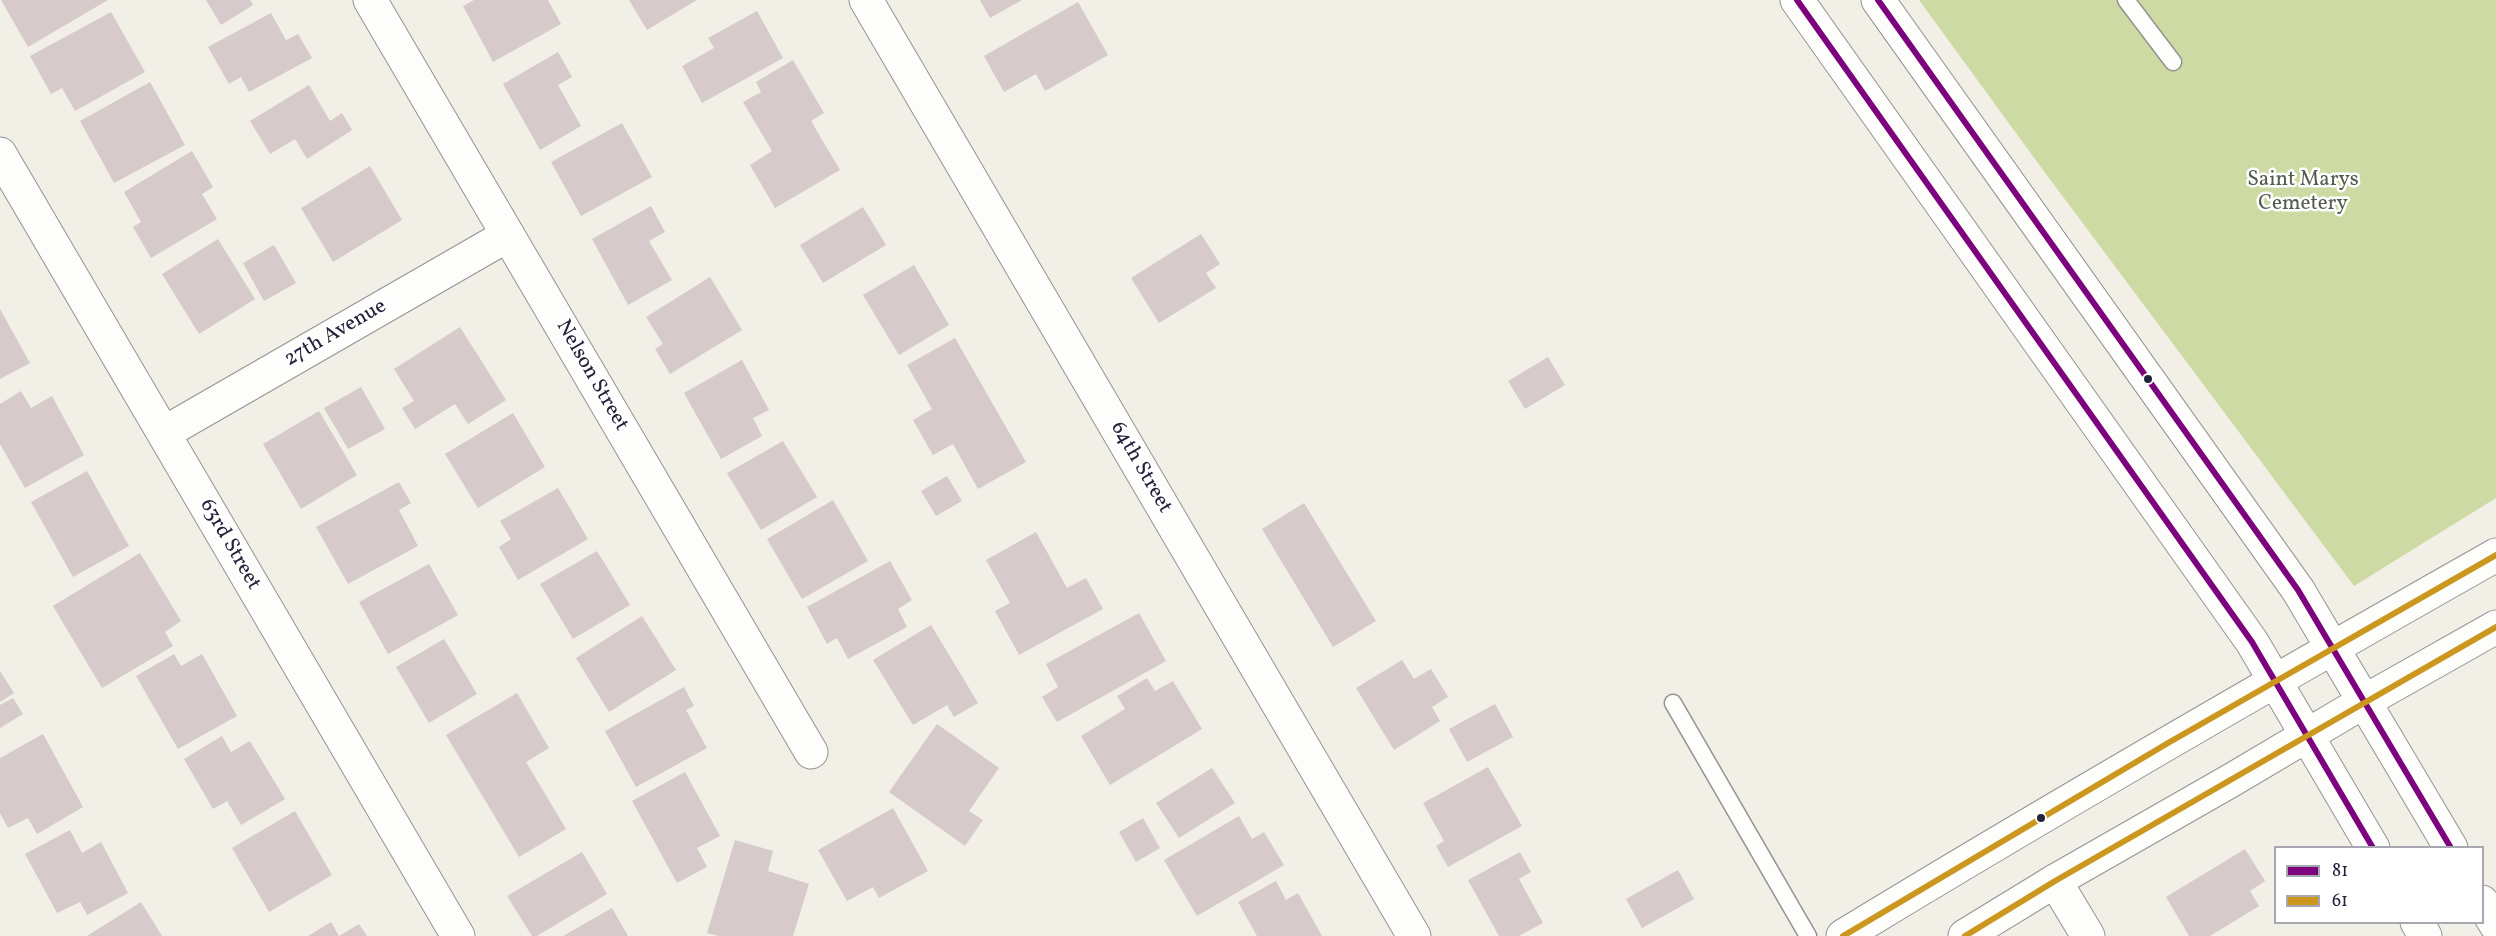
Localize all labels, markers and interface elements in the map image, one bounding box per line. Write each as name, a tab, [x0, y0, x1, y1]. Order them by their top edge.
park label: Saint Marys Cemetery	[2247, 168, 2359, 218]
street label: 27th Avenue	[280, 295, 392, 373]
street label: Nelson Street	[549, 316, 633, 436]
unlabelled marker	[2142, 373, 2154, 385]
street label: 64th Street	[1104, 418, 1176, 518]
street label: 63rd Street	[193, 495, 265, 595]
unlabelled marker	[2035, 812, 2047, 824]
legend	[2274, 846, 2484, 924]
text: 81	[2332, 859, 2348, 884]
text: 61	[2332, 889, 2348, 914]

